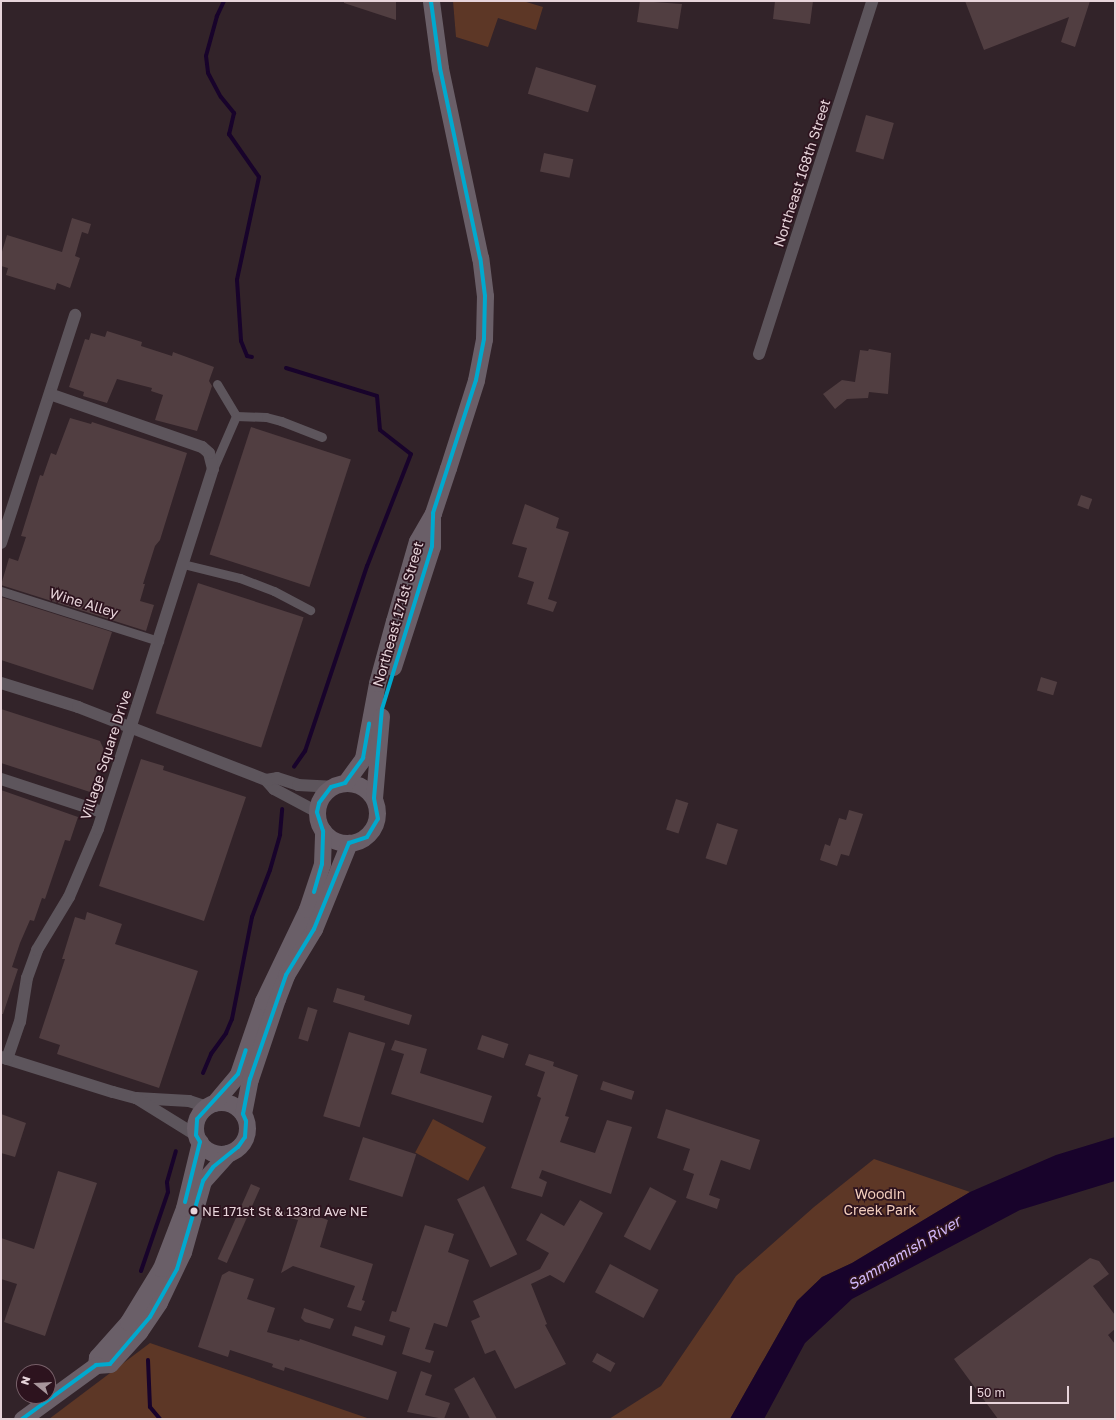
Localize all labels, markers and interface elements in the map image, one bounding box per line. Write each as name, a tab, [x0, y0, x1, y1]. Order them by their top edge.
street label: Northeast 168th Street	[770, 97, 834, 249]
street label: Northeast 171st Street	[369, 539, 427, 689]
street label: Wine Alley	[48, 585, 120, 621]
street label: Village Square Drive	[77, 688, 135, 822]
park label: Woodin Creek Park	[844, 1186, 916, 1218]
place label: NE 171st St & 133rd Ave NE	[202, 1203, 368, 1219]
marker: NE 171st St & 133rd Ave NE	[189, 1206, 199, 1216]
water label: Sammamish River	[844, 1212, 964, 1294]
north arrow	[16, 1364, 56, 1404]
text: N	[18, 1374, 33, 1386]
scale bar	[972, 1378, 1071, 1404]
text: 50 m	[977, 1385, 1005, 1400]

